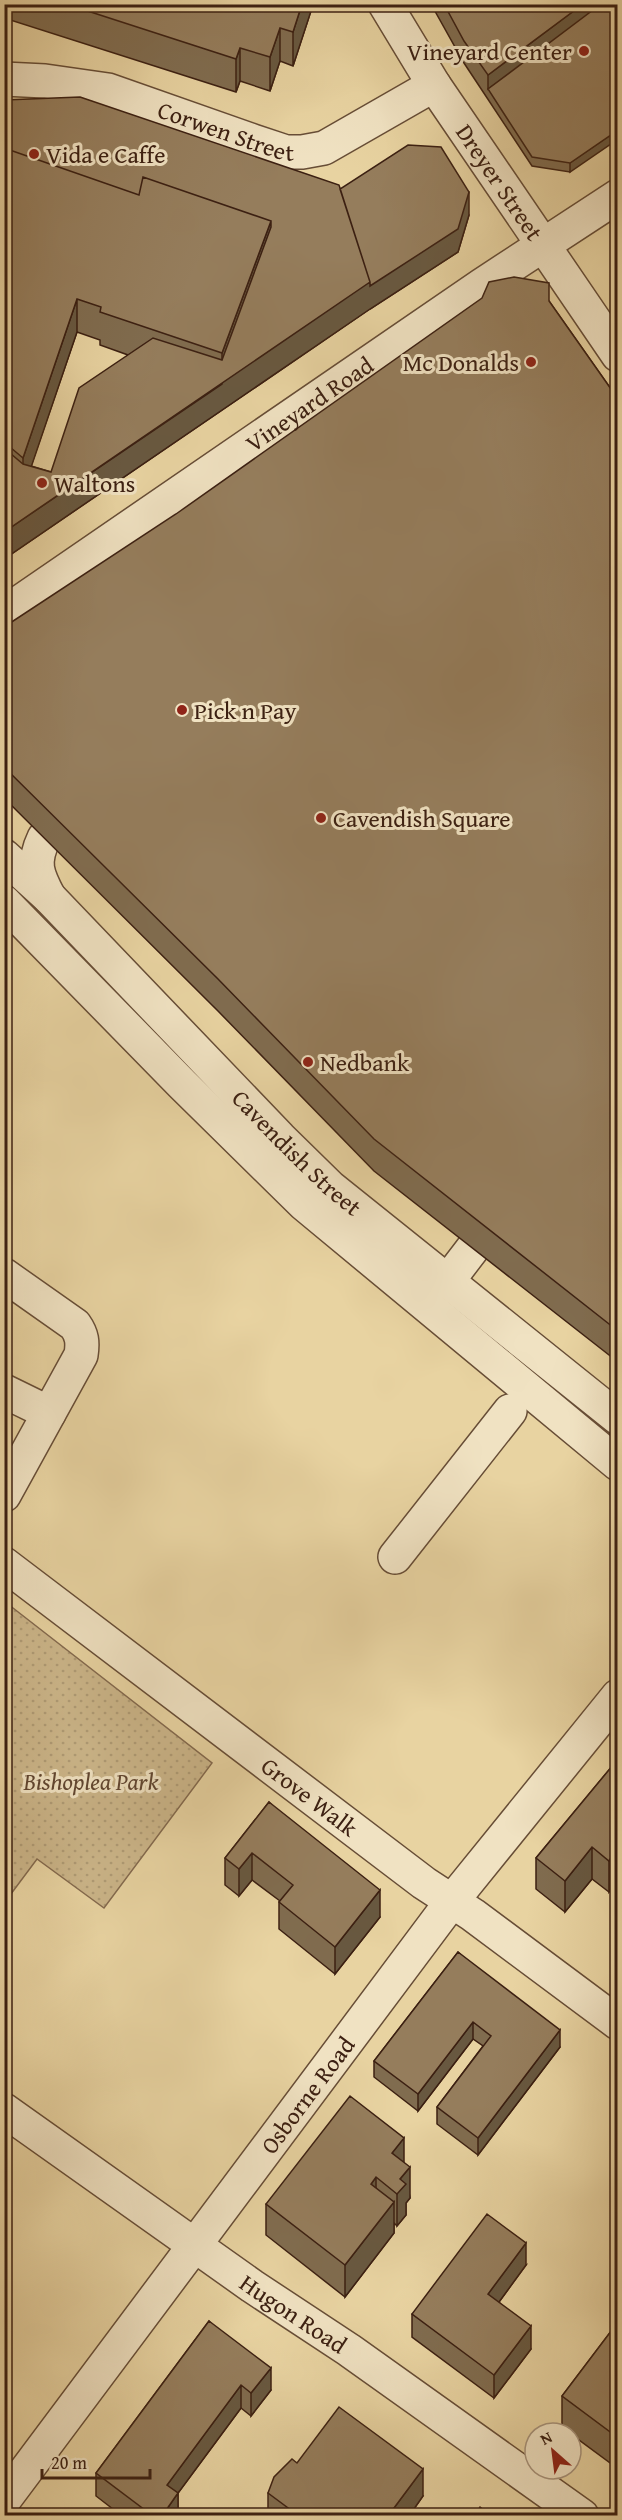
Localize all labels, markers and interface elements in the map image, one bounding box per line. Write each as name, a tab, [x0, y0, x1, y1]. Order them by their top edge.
place label: Vineyard Center	[407, 34, 572, 69]
marker: Vineyard Center	[577, 44, 591, 58]
street label: Corwen Street	[153, 91, 295, 170]
street label: Dreyer Street	[448, 117, 553, 248]
place label: Vida e Caffe	[46, 137, 165, 172]
marker: Vida e Caffe	[27, 147, 41, 161]
place label: Mc Donalds	[403, 345, 519, 380]
street label: Vineyard Road	[238, 347, 380, 460]
marker: Mc Donalds	[524, 355, 538, 369]
place label: Waltons	[54, 466, 135, 501]
marker: Waltons	[35, 476, 49, 490]
place label: Pick n Pay	[194, 693, 296, 728]
marker: Pick n Pay	[175, 703, 189, 717]
place label: Cavendish Square	[333, 801, 510, 836]
marker: Cavendish Square	[314, 811, 328, 825]
place label: Nedbank	[320, 1045, 410, 1080]
marker: Nedbank	[301, 1055, 315, 1069]
street label: Cavendish Street	[224, 1081, 370, 1224]
street label: Grove Walk	[254, 1748, 366, 1845]
park label: Bishoplea Park	[23, 1764, 159, 1799]
street label: Osborne Road	[251, 2029, 363, 2161]
street label: Hugon Road	[233, 2265, 354, 2362]
north arrow	[523, 2421, 583, 2481]
text: N	[536, 2425, 557, 2451]
scale bar	[42, 2442, 150, 2480]
text: 20 m	[51, 2449, 87, 2476]

